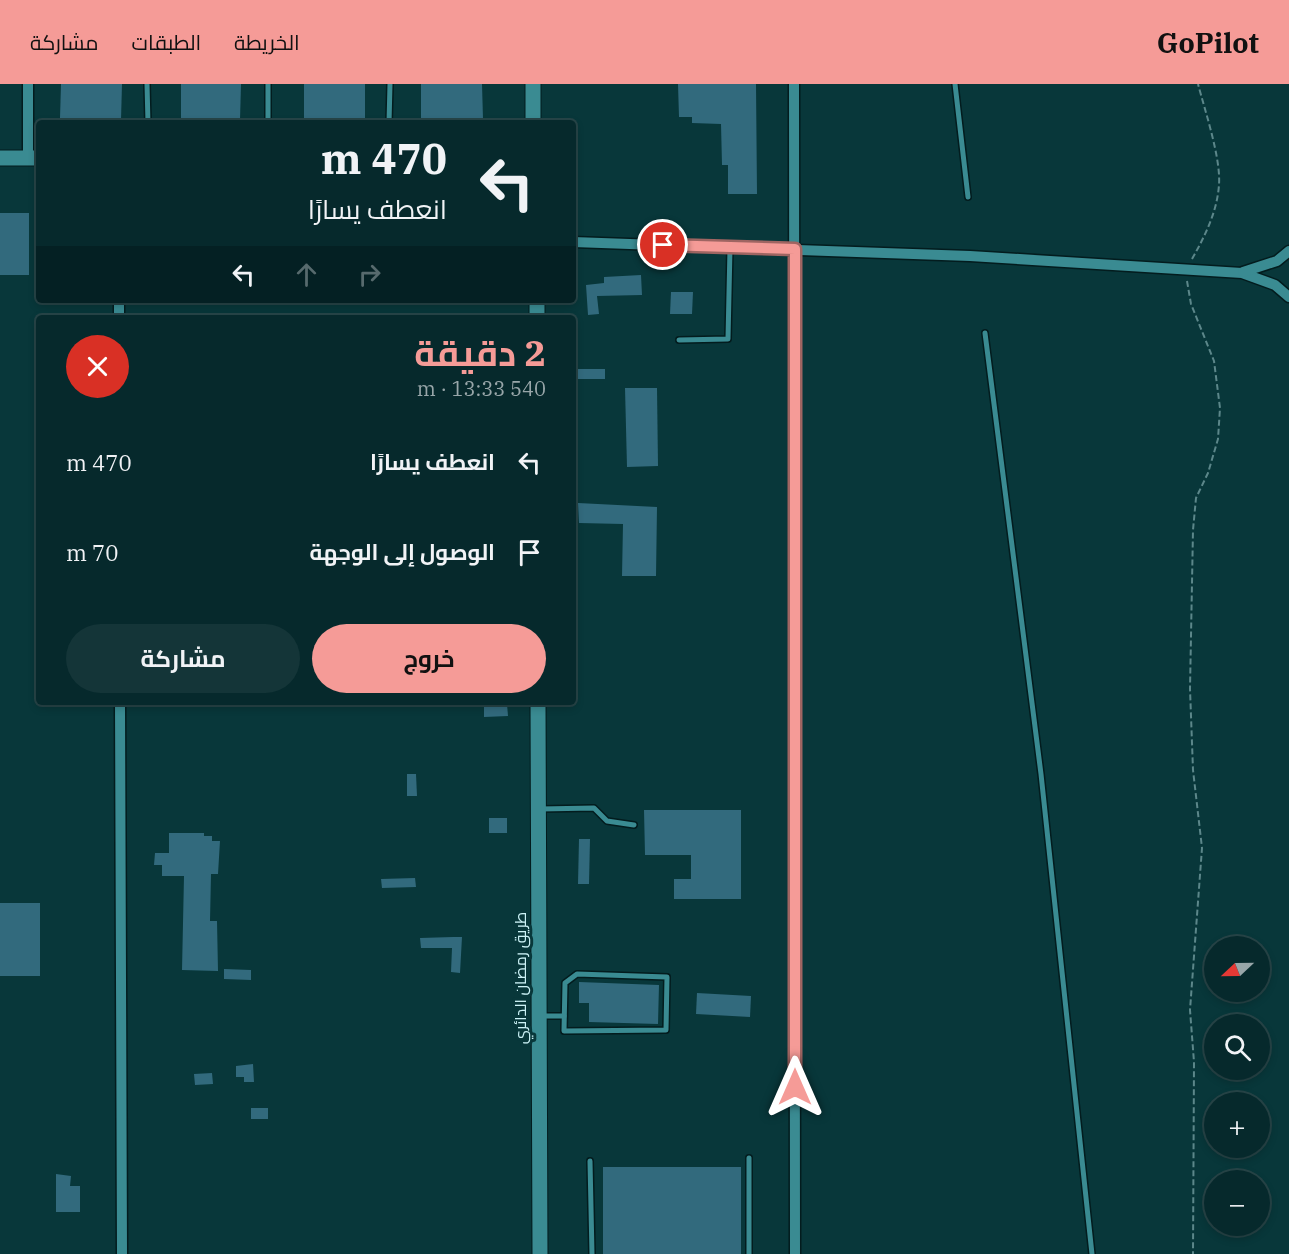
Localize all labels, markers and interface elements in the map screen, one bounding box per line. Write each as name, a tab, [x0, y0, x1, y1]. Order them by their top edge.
text: GoPilot	[1157, 24, 1259, 61]
text: مشاركة	[30, 28, 99, 56]
text: الطبقات	[132, 28, 201, 56]
text: الخريطة	[234, 28, 300, 56]
text: 470 m	[321, 131, 447, 186]
icon: left	[468, 144, 546, 222]
text: انعطف يسارًا	[308, 191, 447, 226]
pin	[637, 219, 688, 270]
icon: arrive	[646, 228, 679, 261]
icon: left	[227, 258, 260, 291]
icon: ahead	[290, 258, 323, 291]
icon: right	[353, 258, 386, 291]
text: 2 دقيقة	[414, 329, 546, 376]
button: close	[66, 335, 129, 398]
text: 540 m · 13:33	[417, 375, 546, 402]
icon: left	[513, 446, 546, 479]
text: انعطف يسارًا	[370, 447, 495, 476]
text: 470 m	[66, 448, 132, 477]
icon: arrive	[513, 536, 546, 569]
text: الوصول إلى الوجهة	[310, 537, 495, 566]
text: 70 m	[66, 538, 118, 567]
button: مشاركة	[66, 624, 300, 693]
button: خروج	[312, 624, 546, 693]
street label: طريق رمضان الدائري	[510, 912, 534, 1044]
north arrow	[1204, 936, 1270, 1002]
map controls	[1204, 936, 1270, 1236]
button: search	[1204, 1014, 1270, 1080]
position arrow	[763, 1055, 827, 1119]
button: +	[1204, 1092, 1270, 1158]
button: −	[1204, 1170, 1270, 1236]

